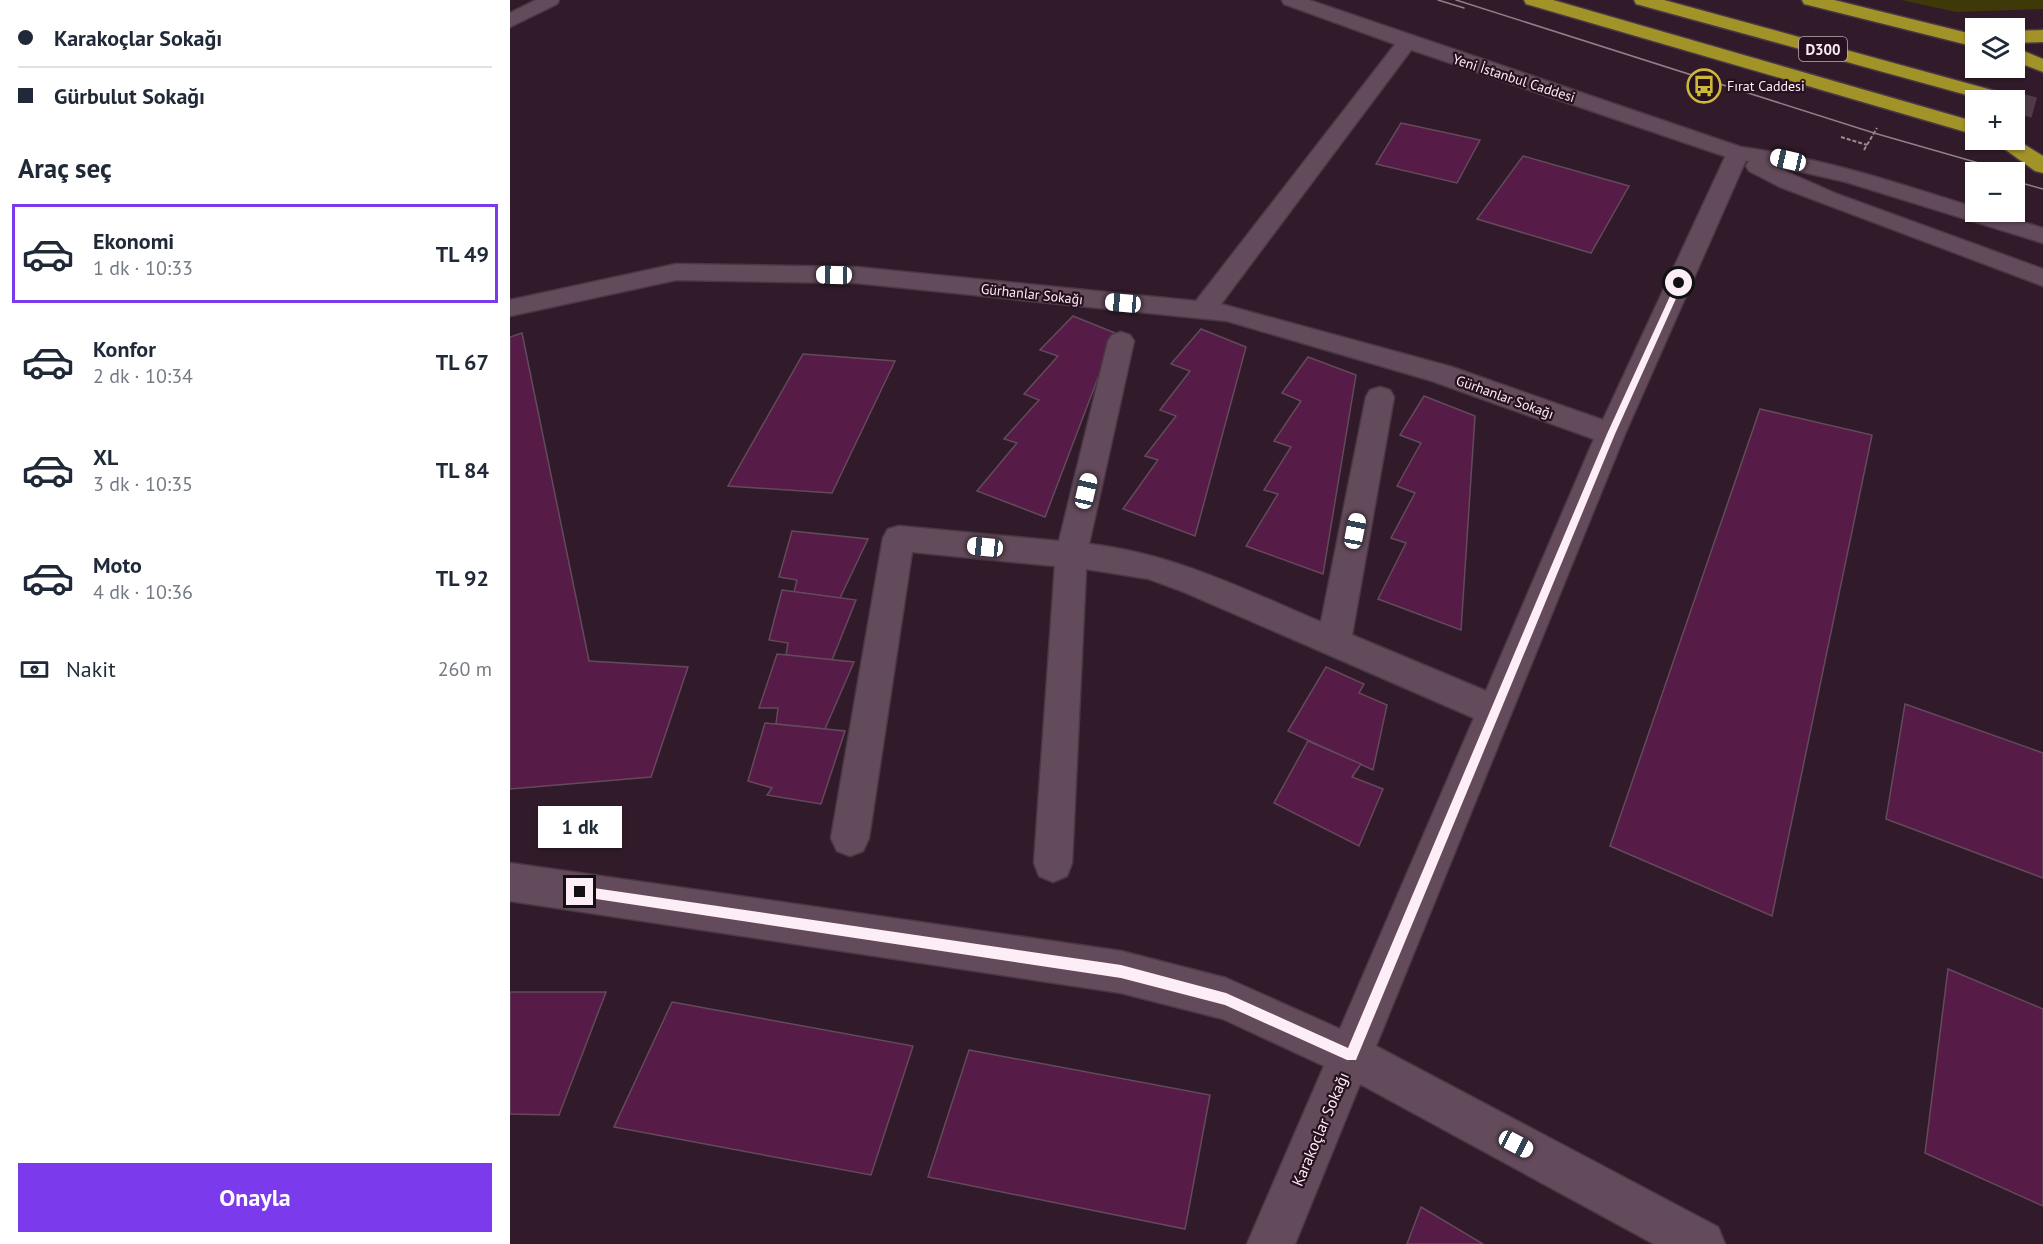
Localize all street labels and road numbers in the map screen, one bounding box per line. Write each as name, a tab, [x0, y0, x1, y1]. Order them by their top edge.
road number: D300	[1799, 37, 1847, 61]
street label: Yeni İstanbul Caddesi	[1451, 50, 1577, 106]
street label: Gürhanlar Sokağı	[980, 280, 1084, 308]
street label: Gürhanlar Sokağı	[1454, 371, 1556, 423]
street label: Karakoçlar Sokağı	[1287, 1069, 1353, 1189]

